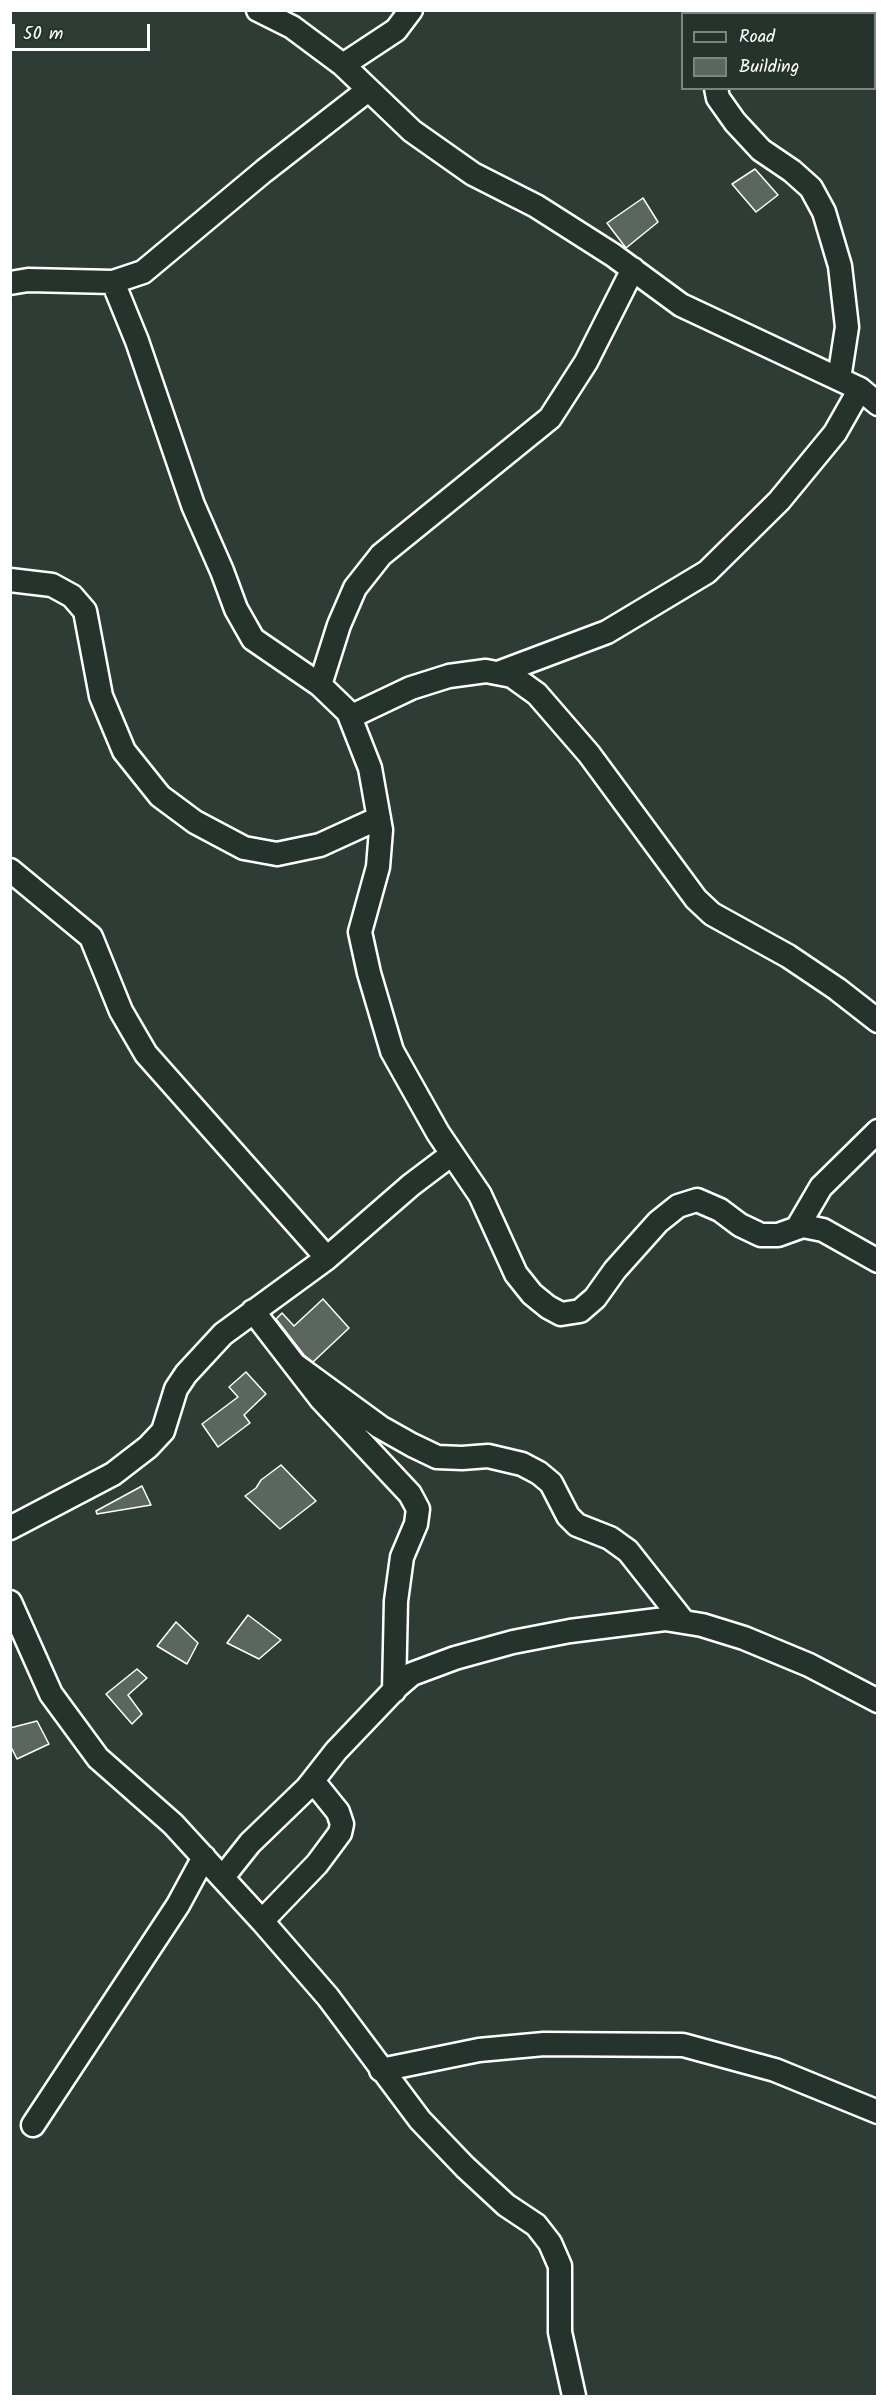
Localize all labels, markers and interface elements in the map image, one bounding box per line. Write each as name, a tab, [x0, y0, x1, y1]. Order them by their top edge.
scale bar	[15, 12, 153, 50]
legend	[681, 12, 876, 90]
text: 50 m	[23, 20, 63, 49]
text: Road	[739, 23, 775, 52]
text: Building	[739, 53, 799, 82]

